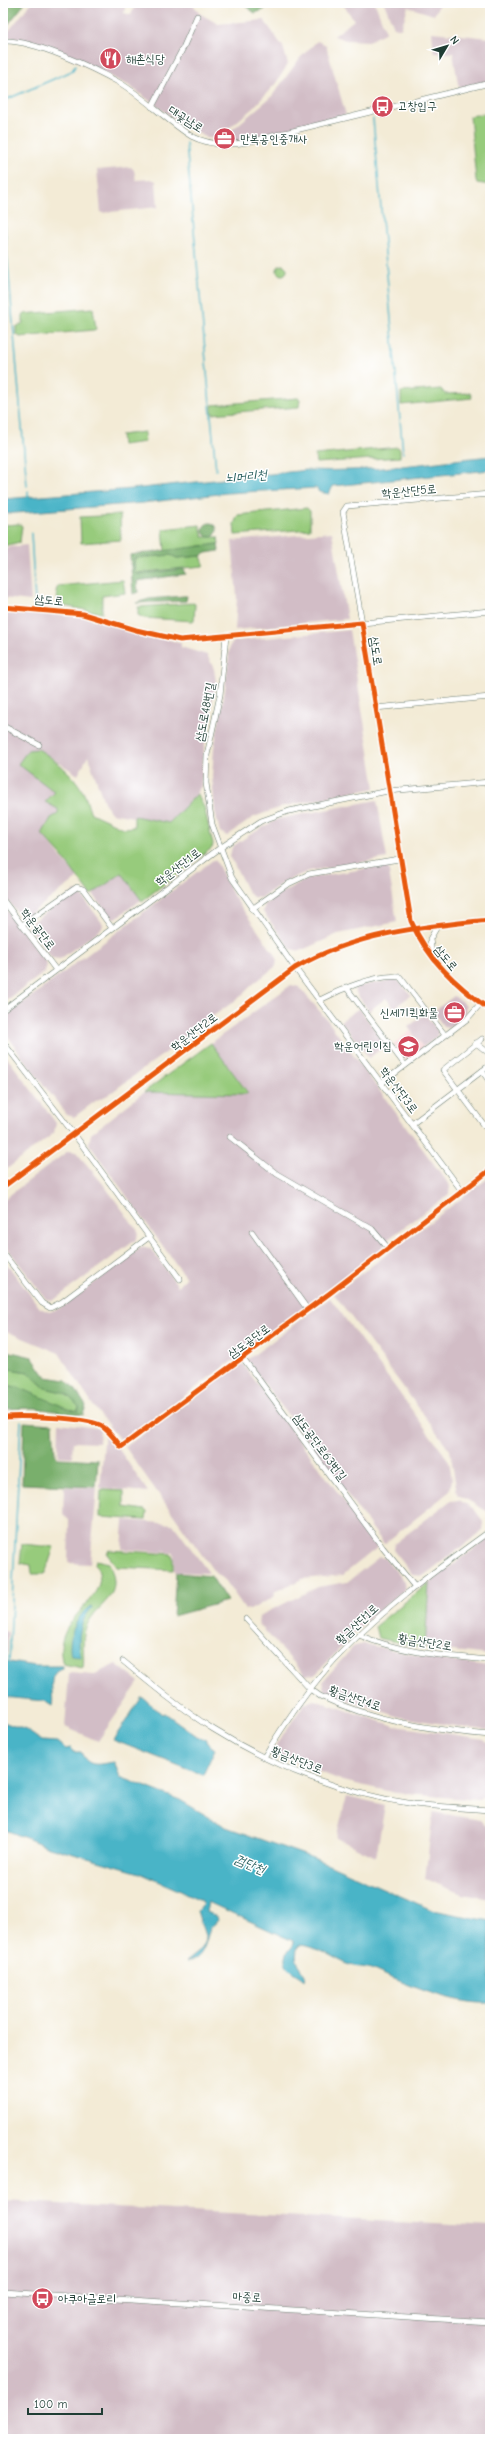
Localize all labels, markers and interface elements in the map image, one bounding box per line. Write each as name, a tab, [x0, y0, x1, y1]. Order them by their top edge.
north arrow	[427, 26, 467, 66]
text: N	[447, 33, 462, 47]
restaurant icon: 해촌식당	[97, 46, 123, 72]
place label: 해촌식당	[126, 52, 165, 66]
bus stop icon: 고창입구	[369, 93, 395, 119]
place label: 고창입구	[398, 99, 437, 113]
street label: 대곶남로	[166, 103, 206, 135]
office icon: 만복공인중개사	[211, 126, 237, 152]
place label: 만복공인중개사	[240, 132, 308, 146]
water label: 뇌머리천	[225, 467, 269, 485]
street label: 학운산단5로	[381, 482, 437, 500]
street label: 삼도로	[34, 592, 64, 608]
street label: 삼도로	[367, 636, 385, 666]
street label: 삼도로48번길	[192, 681, 218, 743]
street label: 학운산단1로	[153, 845, 203, 889]
street label: 학운공단로	[18, 906, 58, 952]
street label: 삼도로	[431, 942, 461, 974]
office icon: 신세기퀵화물	[441, 1000, 467, 1026]
place label: 신세기퀵화물	[380, 1006, 438, 1020]
street label: 학운산단2로	[168, 1010, 220, 1054]
school or university icon: 학운어린이집	[395, 1033, 421, 1059]
place label: 학운어린이집	[334, 1039, 392, 1053]
street label: 학운산단3로	[377, 1064, 421, 1116]
street label: 삼도공단로	[225, 1321, 273, 1361]
street label: 삼도공단로63번길	[290, 1411, 350, 1483]
street label: 황금산단1로	[333, 1601, 381, 1647]
street label: 황금산단2로	[397, 1631, 453, 1653]
street label: 황금산단4로	[327, 1683, 383, 1713]
street label: 황금산단3로	[269, 1743, 325, 1777]
water label: 검단천	[233, 1851, 269, 1878]
bus stop icon: 아쿠아글로리	[29, 2286, 55, 2312]
street label: 마중로	[232, 2289, 262, 2305]
place label: 아쿠아글로리	[58, 2292, 116, 2306]
scale bar	[28, 2390, 102, 2416]
text: 100 m	[34, 2397, 67, 2411]

